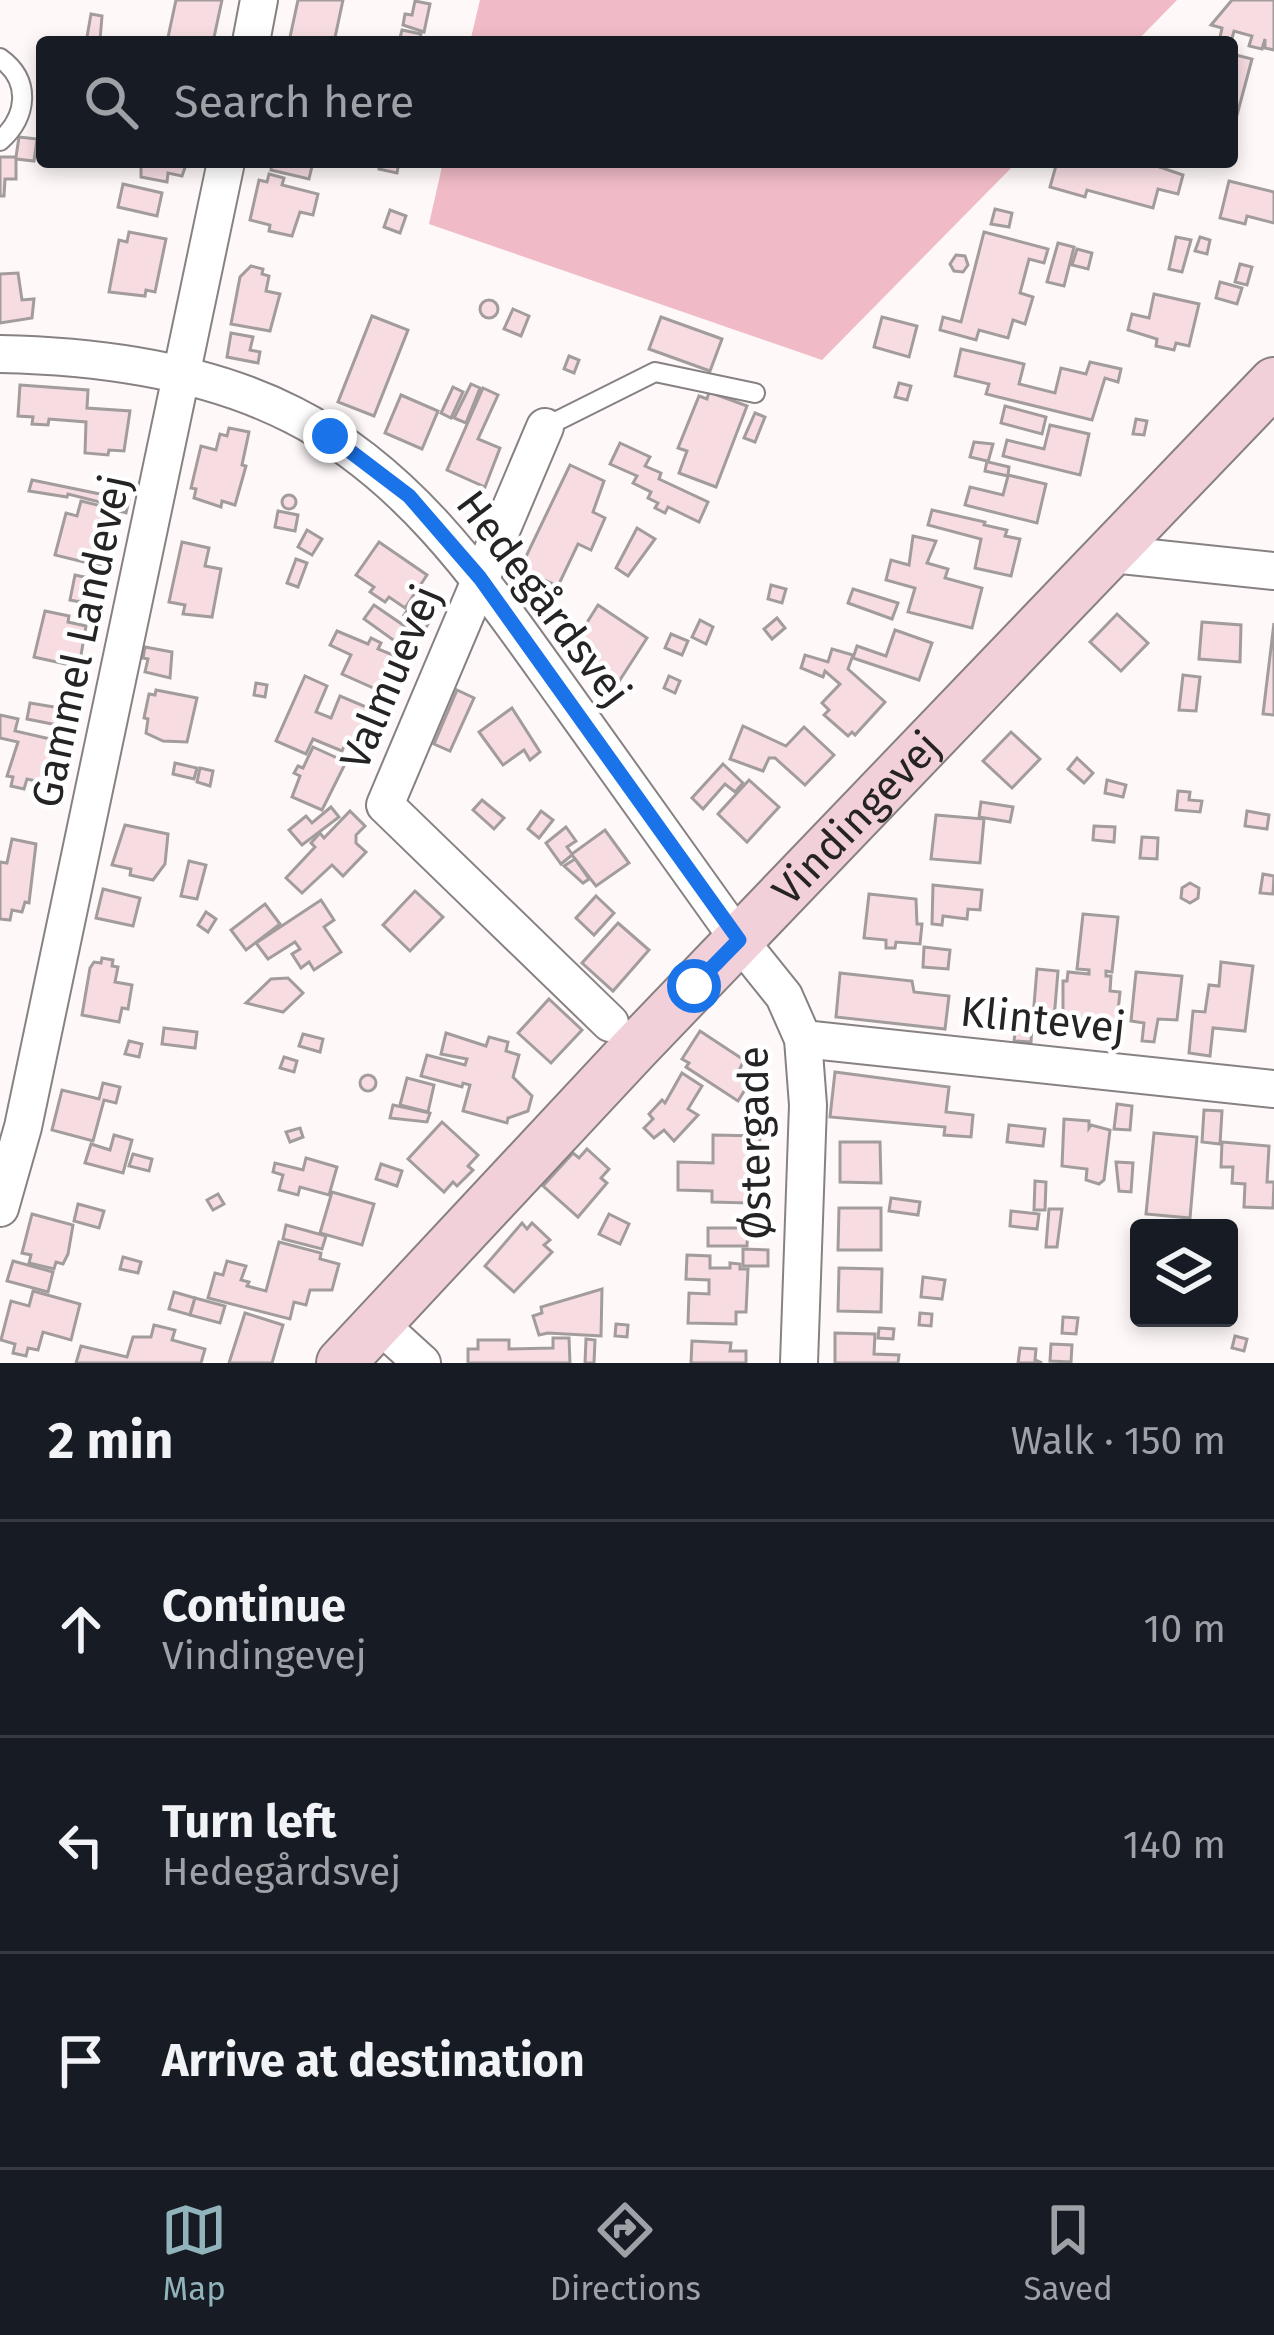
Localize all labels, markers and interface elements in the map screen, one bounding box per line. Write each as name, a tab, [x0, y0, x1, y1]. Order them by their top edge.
search box	[36, 36, 1238, 168]
icon: search	[78, 69, 144, 135]
text: Search here	[174, 75, 414, 129]
route end	[303, 409, 357, 463]
street label: Gammel Landevej	[21, 470, 141, 812]
street label: Hedegårdsvej	[446, 481, 641, 716]
street label: Valmuevej	[330, 578, 452, 777]
street label: Vindingevej	[762, 722, 951, 915]
route start	[667, 959, 721, 1013]
street label: Klintevej	[958, 986, 1128, 1054]
street label: Østergade	[728, 1046, 782, 1240]
map controls	[1130, 1219, 1238, 1327]
button: layers	[1130, 1219, 1238, 1327]
text: 2 min	[48, 1410, 173, 1472]
text: Walk · 150 m	[1011, 1418, 1226, 1464]
text: Continue	[162, 1579, 346, 1633]
icon: ahead	[48, 1596, 114, 1662]
text: 10 m	[1144, 1606, 1226, 1652]
text: Vindingevej	[162, 1633, 367, 1679]
text: Turn left	[162, 1795, 336, 1849]
icon: left	[48, 1812, 114, 1878]
text: 140 m	[1123, 1822, 1226, 1868]
text: Hedegårdsvej	[162, 1849, 401, 1895]
icon: arrive	[48, 2028, 114, 2094]
text: Arrive at destination	[162, 2034, 585, 2088]
tab: Map	[161, 2197, 227, 2309]
tab: Directions	[550, 2197, 701, 2309]
tab: Saved	[1023, 2197, 1113, 2309]

